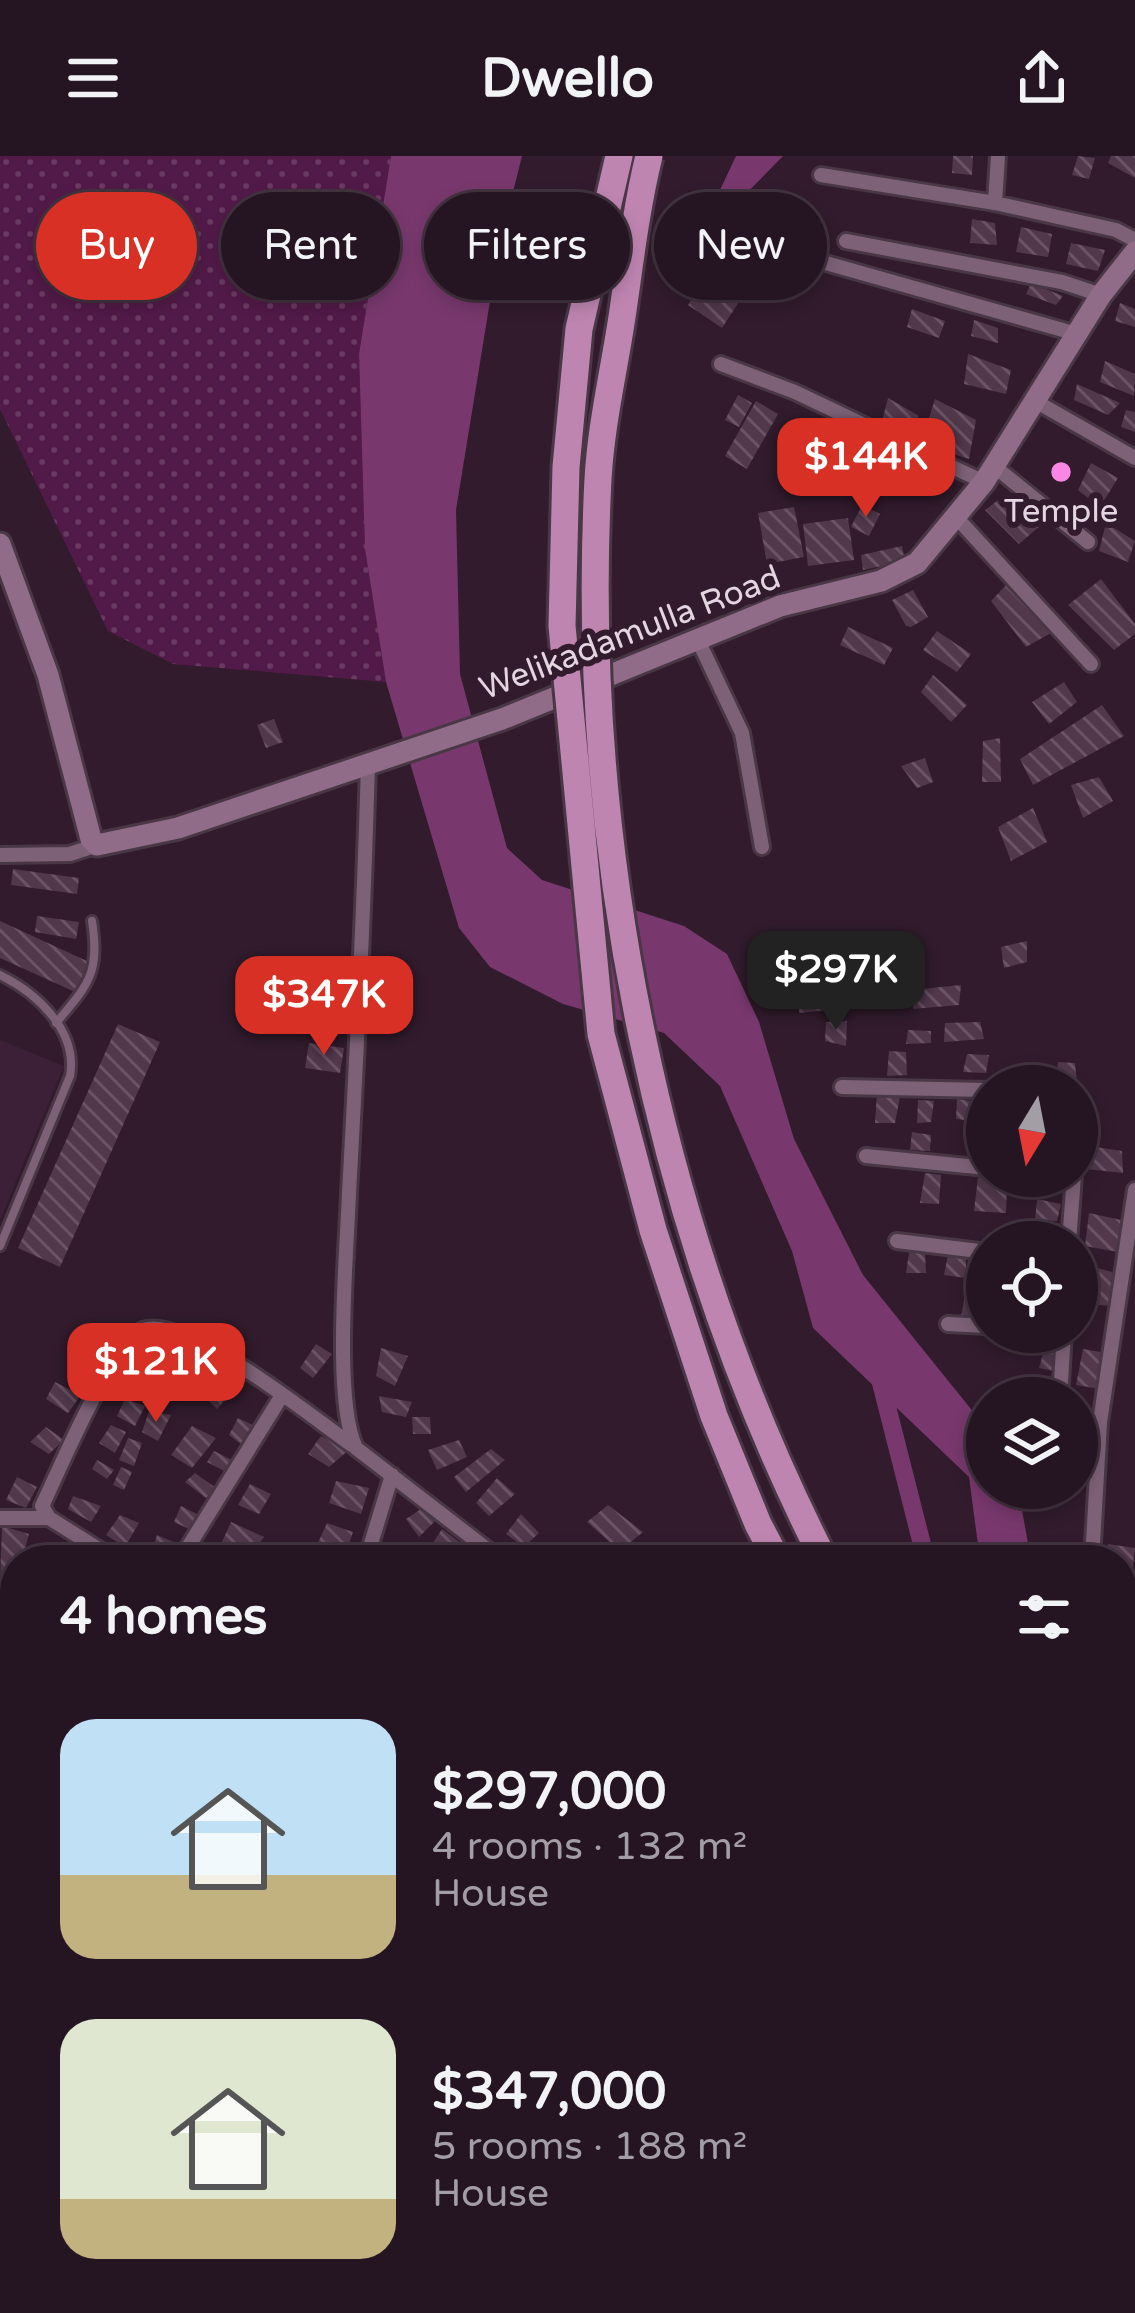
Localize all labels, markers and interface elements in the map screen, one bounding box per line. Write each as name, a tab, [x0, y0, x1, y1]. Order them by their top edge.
icon: menu	[60, 45, 126, 111]
icon: share	[1009, 45, 1075, 111]
text: Dwello	[481, 46, 654, 111]
chip: Buy	[36, 192, 197, 300]
chip: Rent	[221, 192, 400, 300]
chip: Filters	[424, 192, 630, 300]
chip: New	[654, 192, 827, 300]
pin: $144K	[782, 418, 950, 520]
text: $144K	[804, 433, 928, 480]
marker: Temple	[1048, 459, 1074, 485]
place label: Temple	[1004, 492, 1118, 531]
street label: Welikadamulla Road	[474, 558, 786, 708]
pin: $297K	[752, 931, 920, 1033]
text: $297K	[774, 946, 898, 993]
pin: $347K	[240, 956, 408, 1058]
text: $347K	[262, 971, 386, 1018]
north arrow	[966, 1065, 1098, 1197]
map controls	[966, 1065, 1098, 1509]
button: locate	[966, 1221, 1098, 1353]
pin: $121K	[72, 1323, 240, 1425]
text: $121K	[94, 1338, 218, 1385]
button: layers	[966, 1377, 1098, 1509]
icon: filters	[1011, 1584, 1077, 1650]
text: 4 homes	[60, 1586, 268, 1648]
text: $297,000	[432, 1761, 666, 1823]
icon: home	[156, 1767, 300, 1911]
text: 4 rooms · 132 m²	[432, 1823, 747, 1870]
text: House	[432, 1870, 549, 1917]
text: $347,000	[432, 2061, 666, 2123]
icon: home	[156, 2067, 300, 2211]
text: 5 rooms · 188 m²	[432, 2123, 747, 2170]
text: House	[432, 2170, 549, 2217]

